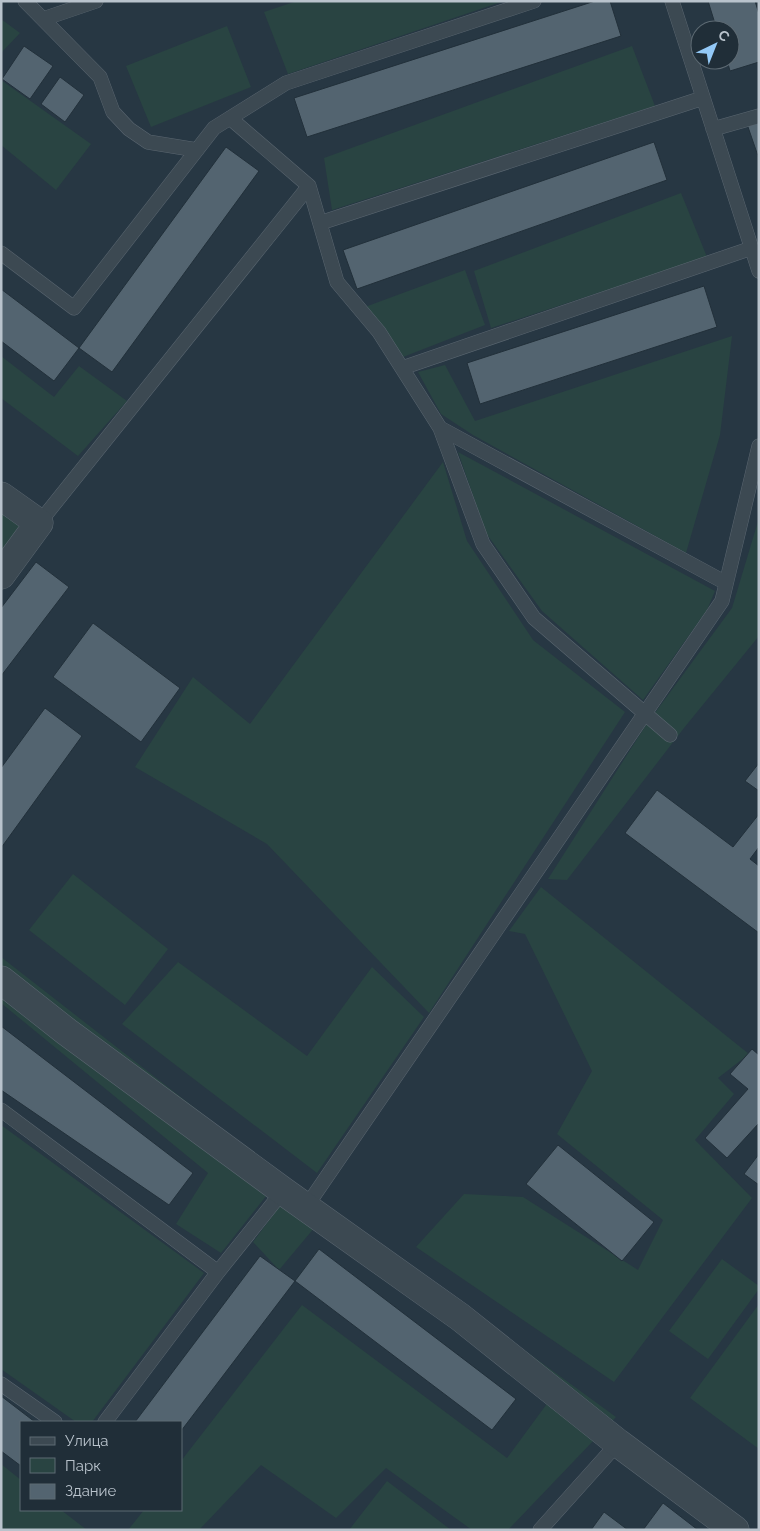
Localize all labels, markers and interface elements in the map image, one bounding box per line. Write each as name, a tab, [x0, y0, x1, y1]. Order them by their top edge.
north arrow	[690, 20, 740, 70]
text: С	[715, 26, 733, 45]
legend	[20, 1421, 182, 1511]
text: Улица	[65, 1432, 109, 1450]
text: Парк	[65, 1457, 101, 1475]
text: Здание	[65, 1482, 117, 1500]

